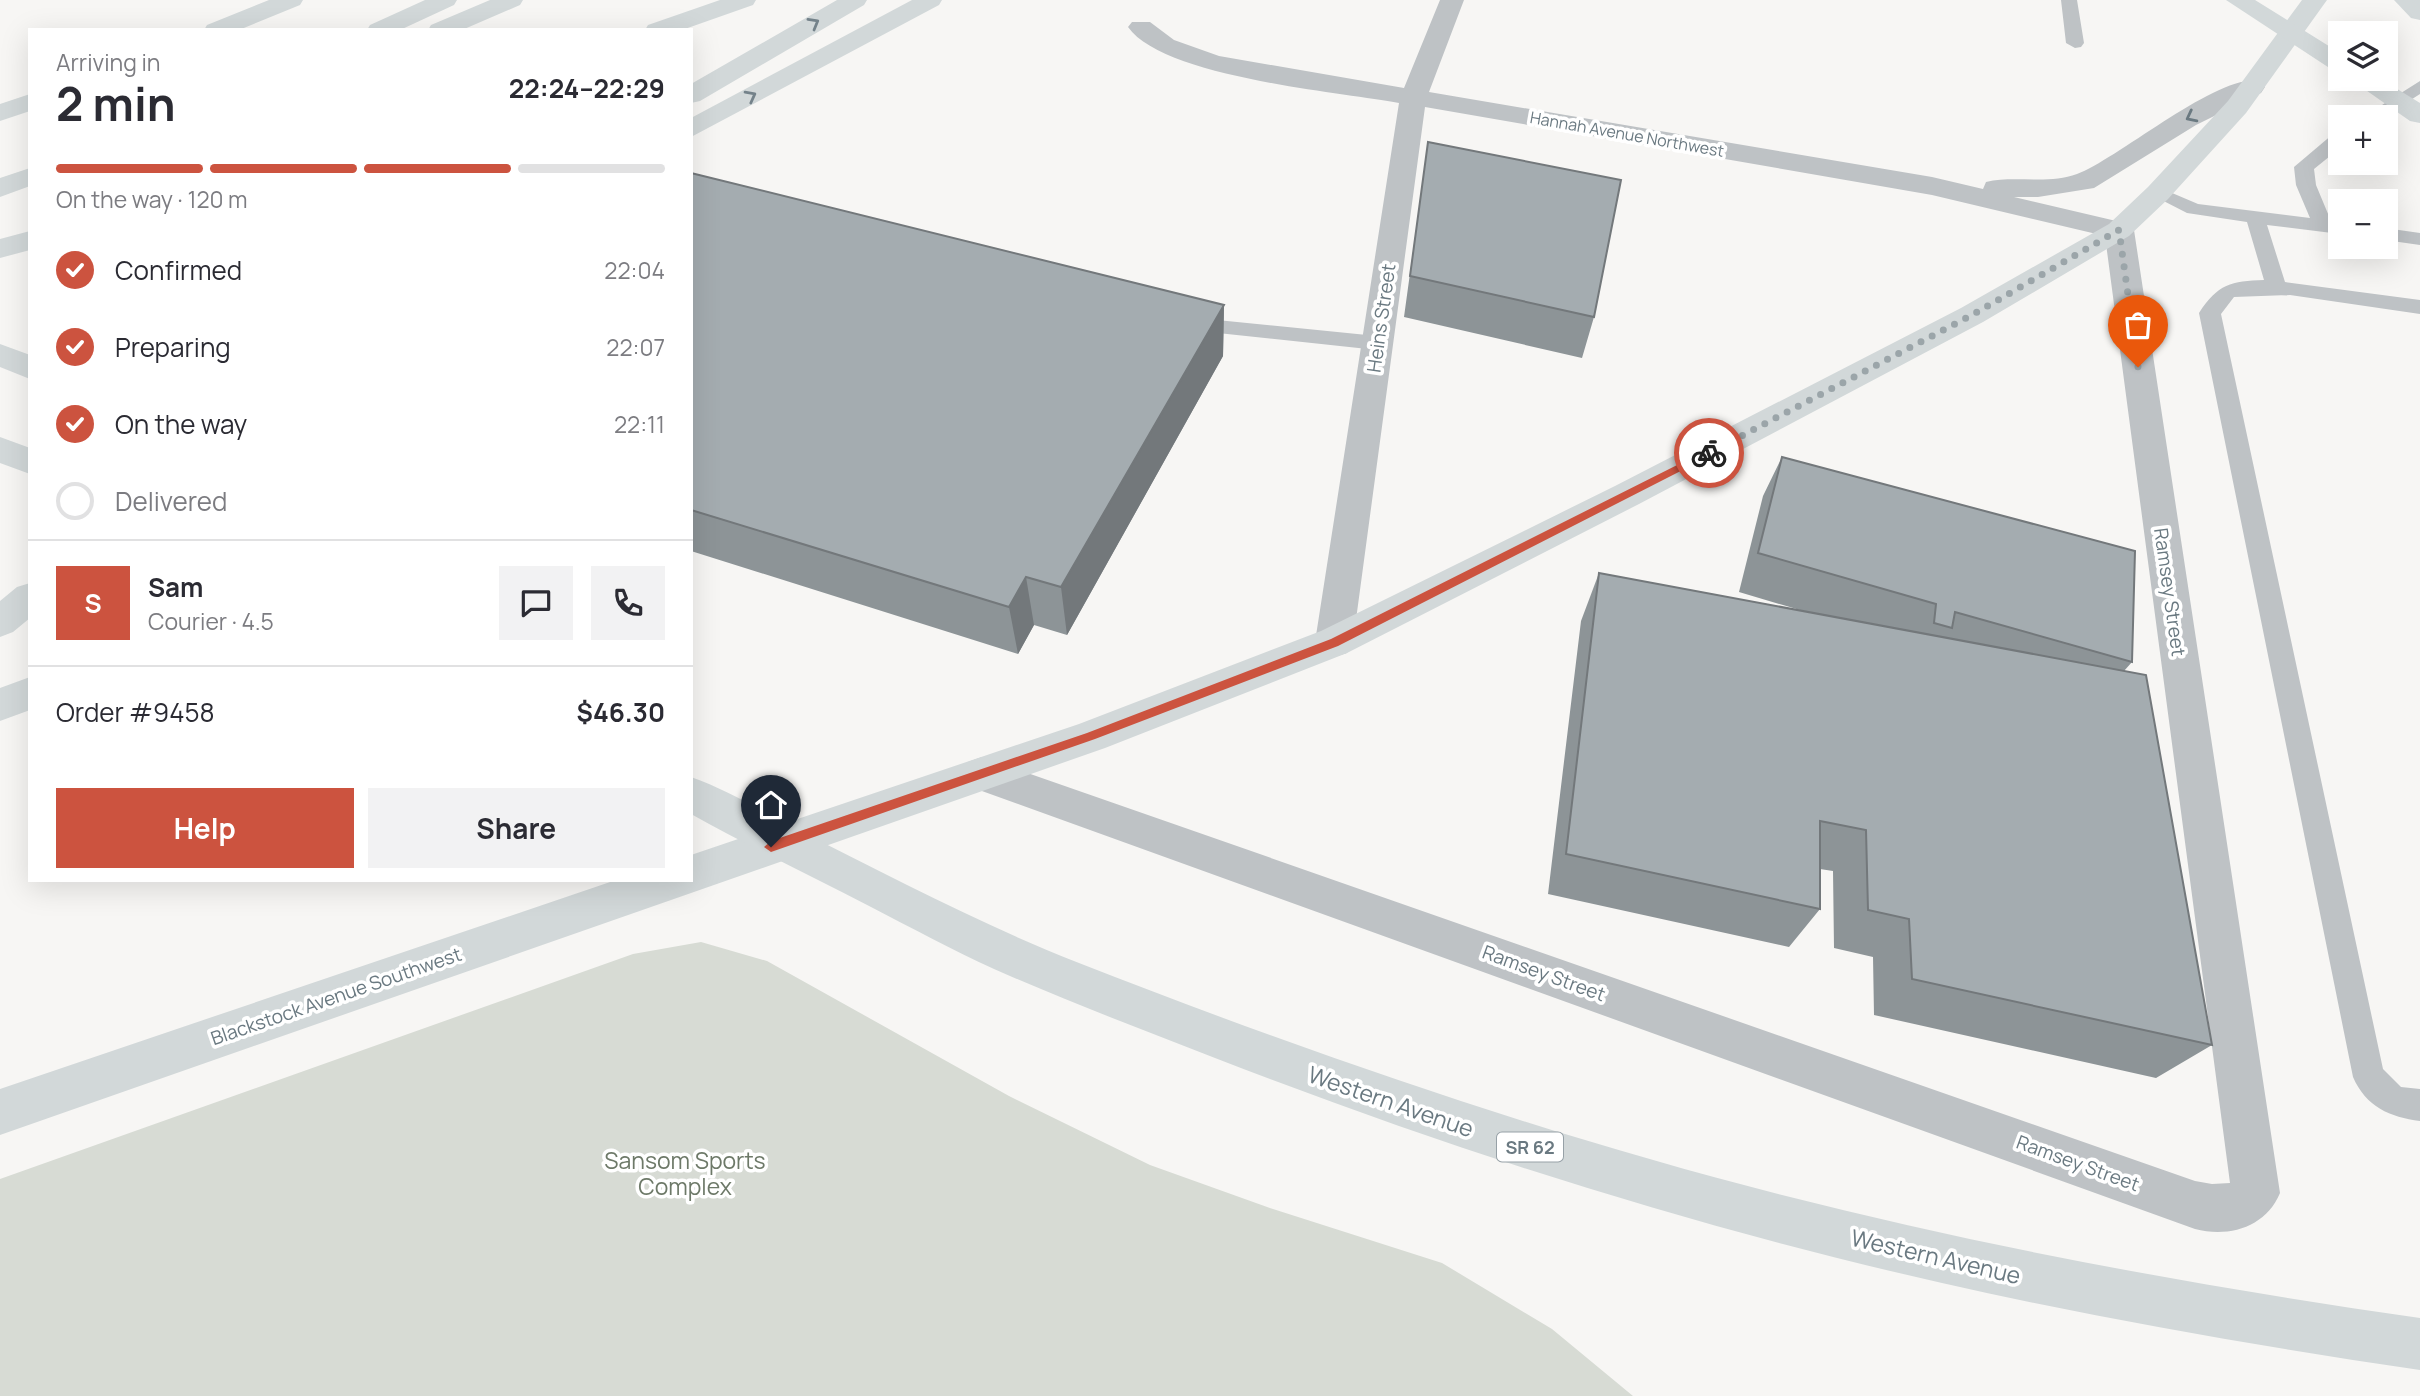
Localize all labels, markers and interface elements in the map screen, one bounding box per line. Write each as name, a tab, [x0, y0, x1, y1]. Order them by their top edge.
one-way arrow	[806, 19, 819, 32]
map controls	[2328, 21, 2398, 259]
button: layers	[2328, 21, 2398, 91]
text: Arriving in	[56, 46, 161, 78]
text: 22:24–22:29	[509, 70, 665, 106]
text: 2 min	[56, 72, 176, 135]
one-way arrow	[744, 91, 757, 104]
button: +	[2328, 105, 2398, 175]
street label: Hannah Avenue Northwest	[1528, 106, 1726, 162]
one-way arrow	[2186, 109, 2198, 123]
text: On the way · 120 m	[56, 183, 248, 215]
button: −	[2328, 189, 2398, 259]
icon: check	[56, 251, 94, 289]
text: Confirmed	[115, 252, 242, 288]
text: 22:04	[604, 254, 665, 286]
street label: Heins Street	[1361, 262, 1401, 374]
pin	[2108, 295, 2168, 367]
icon: bag	[2119, 306, 2157, 344]
icon: check	[56, 328, 94, 366]
text: Preparing	[115, 329, 231, 365]
text: 22:07	[606, 331, 665, 363]
icon: check	[56, 405, 94, 443]
text: On the way	[115, 406, 247, 442]
text: 22:11	[614, 408, 665, 440]
courier	[1674, 418, 1744, 488]
icon: bike	[1690, 434, 1728, 472]
text: Delivered	[115, 483, 227, 519]
street label: Ramsey Street	[2148, 526, 2192, 658]
button: chat	[499, 566, 573, 640]
button: phone	[591, 566, 665, 640]
text: Sam	[148, 569, 203, 605]
text: S	[84, 585, 102, 621]
text: Courier · 4.5	[148, 605, 274, 637]
text: Order #9458	[56, 694, 215, 730]
text: $46.30	[577, 694, 665, 730]
pin	[741, 775, 801, 847]
icon: home	[752, 786, 790, 824]
button: Help	[56, 788, 354, 868]
button: Share	[368, 788, 665, 868]
street label: Ramsey Street	[1479, 939, 1609, 1007]
street label: Blackstock Avenue Southwest	[207, 941, 465, 1051]
street label: Western Avenue	[1304, 1058, 1478, 1144]
street label: Ramsey Street	[2013, 1129, 2143, 1197]
road number: SR 62	[1497, 1132, 1563, 1162]
park label: Sansom Sports Complex	[604, 1144, 766, 1202]
street label: Western Avenue	[1848, 1221, 2024, 1291]

